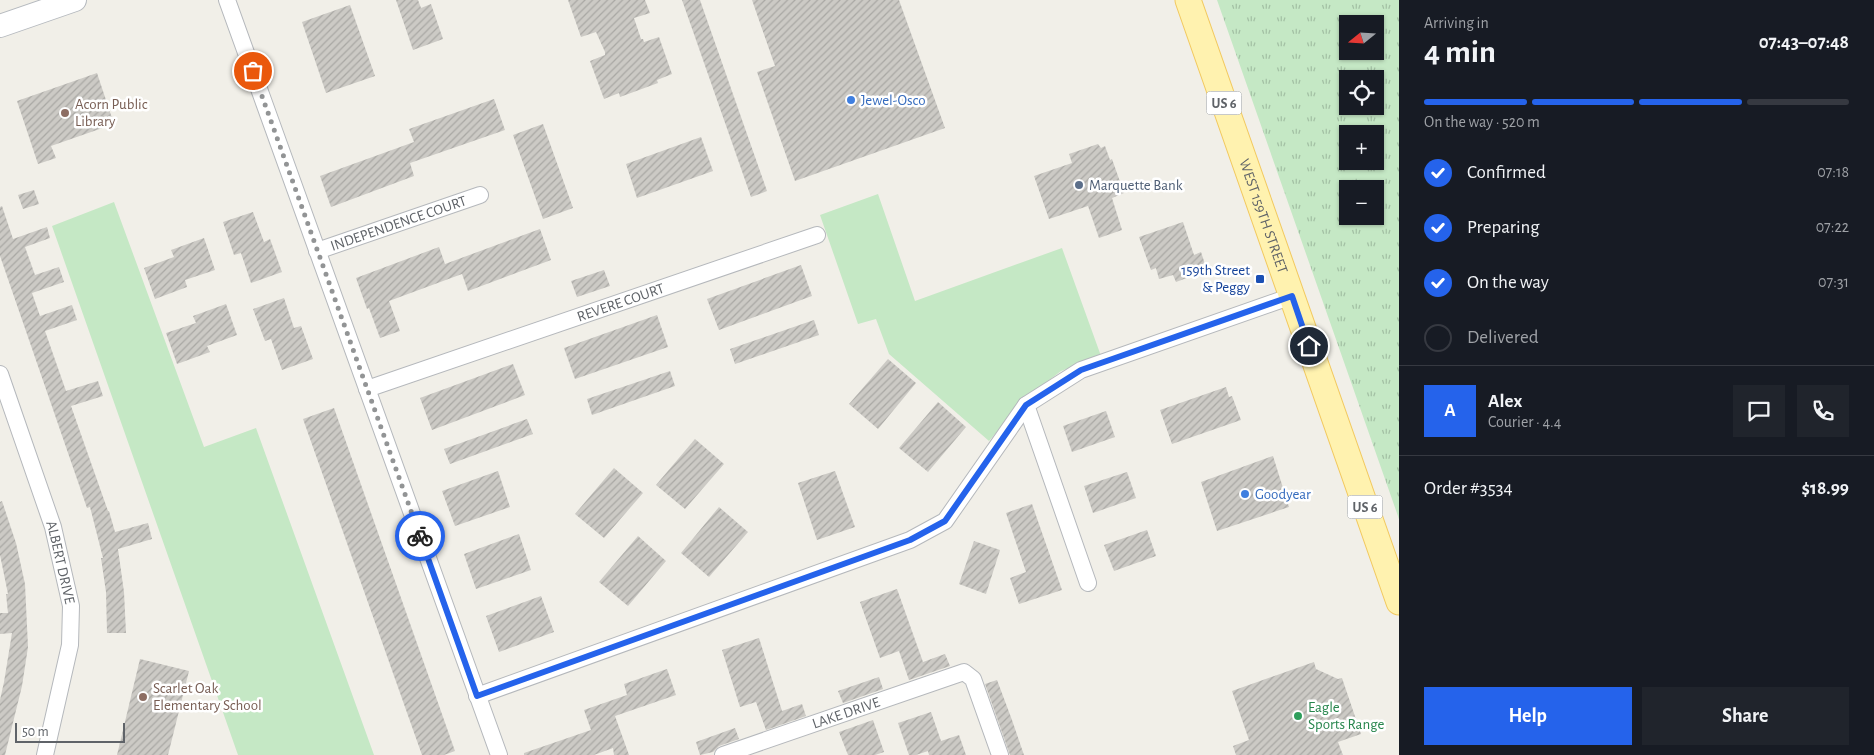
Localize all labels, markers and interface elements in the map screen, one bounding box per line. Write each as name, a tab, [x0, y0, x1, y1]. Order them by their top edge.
north arrow	[1339, 15, 1384, 60]
map controls	[1339, 15, 1384, 225]
text: Arriving in	[1424, 15, 1489, 31]
text: 07:43–07:48	[1759, 33, 1849, 52]
text: 4 min	[1424, 36, 1496, 68]
pin	[232, 50, 274, 92]
icon: bag	[239, 57, 267, 85]
button: locate	[1339, 70, 1384, 115]
road number: US 6	[1206, 92, 1242, 115]
place label: Jewel-Osco	[861, 93, 926, 108]
marker: Jewel-Osco	[845, 94, 857, 106]
place label: Acorn Public Library	[75, 97, 148, 129]
marker: Acorn Public Library	[59, 107, 71, 119]
text: On the way · 520 m	[1424, 114, 1540, 130]
button: +	[1339, 125, 1384, 170]
street label: WEST 159TH STREET	[1236, 157, 1290, 276]
icon: check	[1424, 159, 1452, 187]
text: Confirmed	[1467, 163, 1546, 182]
text: 07:18	[1817, 164, 1849, 180]
place label: Marquette Bank	[1089, 178, 1183, 193]
marker: Marquette Bank	[1073, 179, 1085, 191]
button: −	[1339, 180, 1384, 225]
street label: INDEPENDENCE COURT	[329, 193, 469, 254]
icon: check	[1424, 214, 1452, 242]
text: Preparing	[1467, 218, 1540, 237]
text: 07:22	[1816, 219, 1849, 235]
place label: 159th Street & Peggy	[1181, 263, 1251, 295]
icon: check	[1424, 269, 1452, 297]
marker: 159th Street & Peggy	[1254, 273, 1266, 285]
text: On the way	[1467, 273, 1549, 292]
text: 07:31	[1818, 274, 1849, 290]
street label: REVERE COURT	[575, 281, 667, 325]
pin	[1288, 325, 1330, 367]
text: Delivered	[1467, 328, 1539, 347]
icon: home	[1295, 332, 1323, 360]
button: chat	[1733, 385, 1785, 437]
button: phone	[1797, 385, 1849, 437]
text: Alex	[1488, 392, 1522, 411]
text: A	[1444, 401, 1456, 420]
text: Courier · 4.4	[1488, 414, 1561, 430]
text: Order #3534	[1424, 479, 1513, 498]
text: $18.99	[1802, 479, 1849, 498]
place label: Goodyear	[1255, 487, 1311, 502]
marker: Goodyear	[1239, 488, 1251, 500]
road number: US 6	[1348, 496, 1382, 518]
courier	[395, 511, 445, 561]
street label: ALBERT DRIVE	[43, 518, 77, 606]
icon: bike	[406, 522, 434, 550]
place label: Scarlet Oak Elementary School	[153, 681, 262, 713]
button: Help	[1424, 687, 1632, 745]
button: Share	[1642, 687, 1849, 745]
marker: Scarlet Oak Elementary School	[137, 691, 149, 703]
street label: LAKE DRIVE	[810, 695, 882, 732]
place label: Eagle Sports Range	[1308, 700, 1384, 732]
marker: Eagle Sports Range	[1292, 710, 1304, 722]
scale bar	[15, 720, 125, 743]
text: 50 m	[22, 725, 49, 739]

